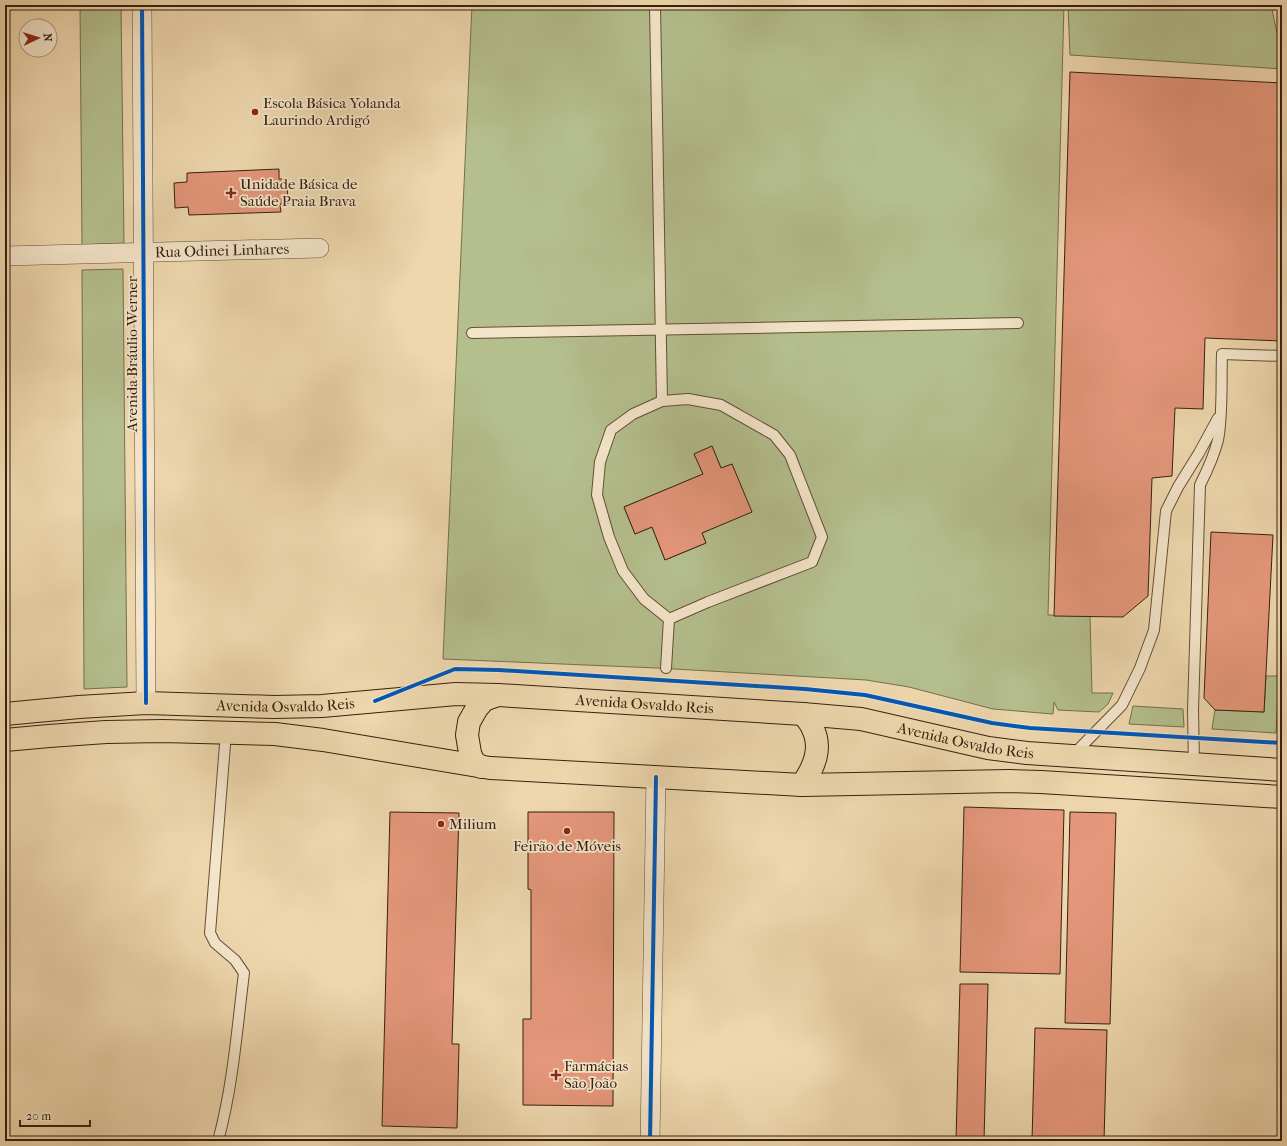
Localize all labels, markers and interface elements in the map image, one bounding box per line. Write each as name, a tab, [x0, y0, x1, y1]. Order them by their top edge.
north arrow	[18, 18, 58, 58]
text: N	[41, 33, 54, 43]
place label: Escola Básica Yolanda Laurindo Ardigó	[263, 94, 402, 129]
marker: Escola Básica Yolanda Laurindo Ardigó	[250, 107, 260, 117]
place label: Unidade Básica de Saúde Praia Brava	[240, 175, 358, 210]
marker: Unidade Básica de Saúde Praia Brava	[225, 187, 237, 199]
street label: Rua Odinei Linhares	[155, 240, 290, 261]
street label: Avenida Bráulio Werner	[123, 275, 141, 433]
street label: Avenida Osvaldo Reis	[574, 691, 715, 717]
street label: Avenida Osvaldo Reis	[215, 694, 356, 716]
street label: Avenida Osvaldo Reis	[895, 718, 1035, 762]
place label: Milium	[449, 815, 497, 833]
marker: Milium	[436, 819, 446, 829]
marker: Feirão de Móveis	[562, 826, 572, 836]
place label: Feirão de Móveis	[513, 837, 622, 855]
place label: Farmácias São João	[564, 1057, 629, 1092]
marker: Farmácias São João	[551, 1070, 561, 1080]
scale bar	[20, 1102, 90, 1128]
text: 20 m	[26, 1109, 51, 1123]

